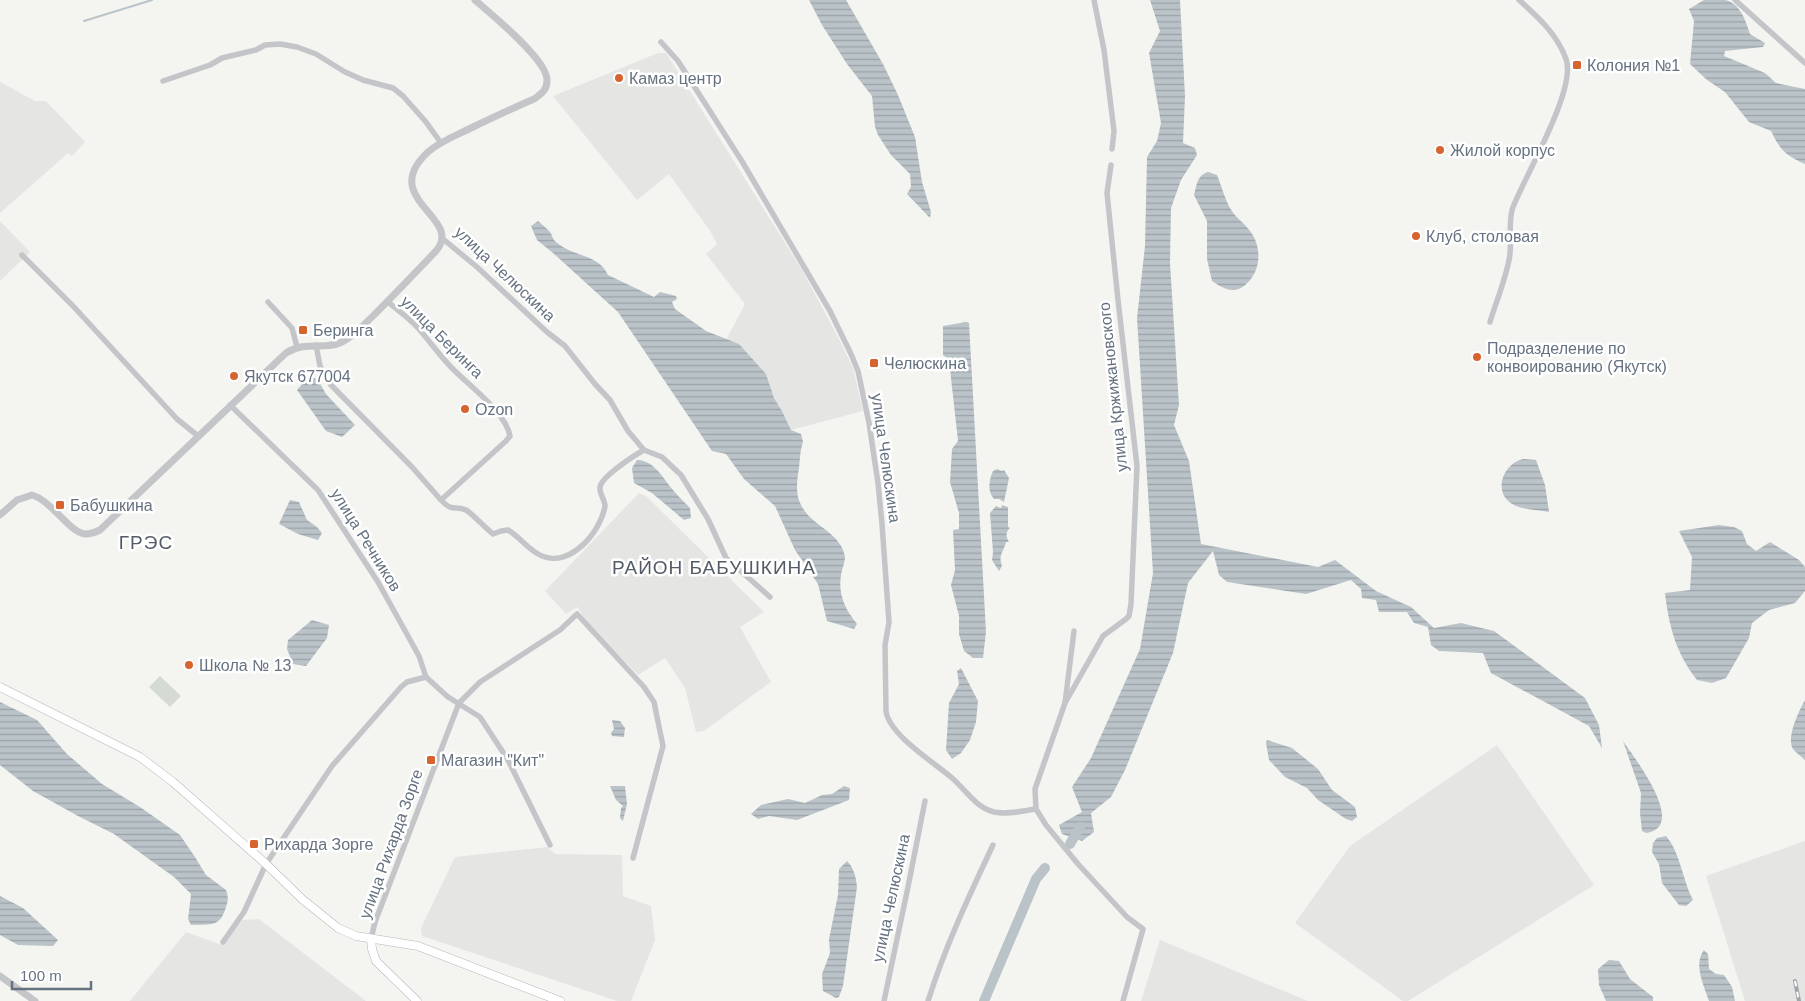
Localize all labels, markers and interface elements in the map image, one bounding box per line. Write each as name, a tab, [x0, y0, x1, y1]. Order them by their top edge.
place label: Колония №1	[1587, 57, 1680, 74]
marker: Колония №1	[1571, 59, 1583, 71]
place label: Камаз центр	[629, 70, 722, 87]
marker: Камаз центр	[613, 72, 625, 84]
place label: Жилой корпус	[1450, 142, 1555, 159]
marker: Жилой корпус	[1434, 144, 1446, 156]
street label: улица Челюскина	[451, 223, 559, 325]
place label: Клуб, столовая	[1426, 228, 1539, 245]
marker: Клуб, столовая	[1410, 230, 1422, 242]
street label: улица Беринга	[397, 292, 487, 382]
street label: улица Кржижановского	[1096, 301, 1130, 473]
place label: Беринга	[313, 322, 374, 339]
marker: Беринга	[297, 324, 309, 336]
place label: Подразделение по конвоированию (Якутск)	[1487, 340, 1667, 375]
marker: Подразделение по конвоированию (Якутск)	[1471, 351, 1483, 363]
place label: Челюскина	[884, 355, 966, 372]
marker: Челюскина	[868, 357, 880, 369]
place label: Якутск 677004	[244, 368, 351, 385]
marker: Якутск 677004	[228, 370, 240, 382]
street label: улица Челюскина	[869, 392, 904, 524]
place label: Ozon	[475, 401, 513, 418]
marker: Ozon	[459, 403, 471, 415]
street label: улица Речников	[328, 486, 404, 594]
place label: Бабушкина	[70, 497, 153, 514]
marker: Бабушкина	[54, 499, 66, 511]
district label: ГРЭС	[119, 532, 173, 553]
district label: РАЙОН БАБУШКИНА	[612, 557, 816, 578]
place label: Школа № 13	[199, 657, 292, 674]
marker: Школа № 13	[183, 659, 195, 671]
place label: Магазин "Кит"	[441, 752, 544, 769]
marker: Магазин "Кит"	[425, 754, 437, 766]
street label: улица Рихарда Зорге	[356, 767, 426, 921]
street label: улица Челюскина	[869, 832, 913, 964]
place label: Рихарда Зорге	[264, 836, 373, 853]
marker: Рихарда Зорге	[248, 838, 260, 850]
scale bar	[12, 958, 91, 990]
text: 100 m	[20, 967, 62, 984]

